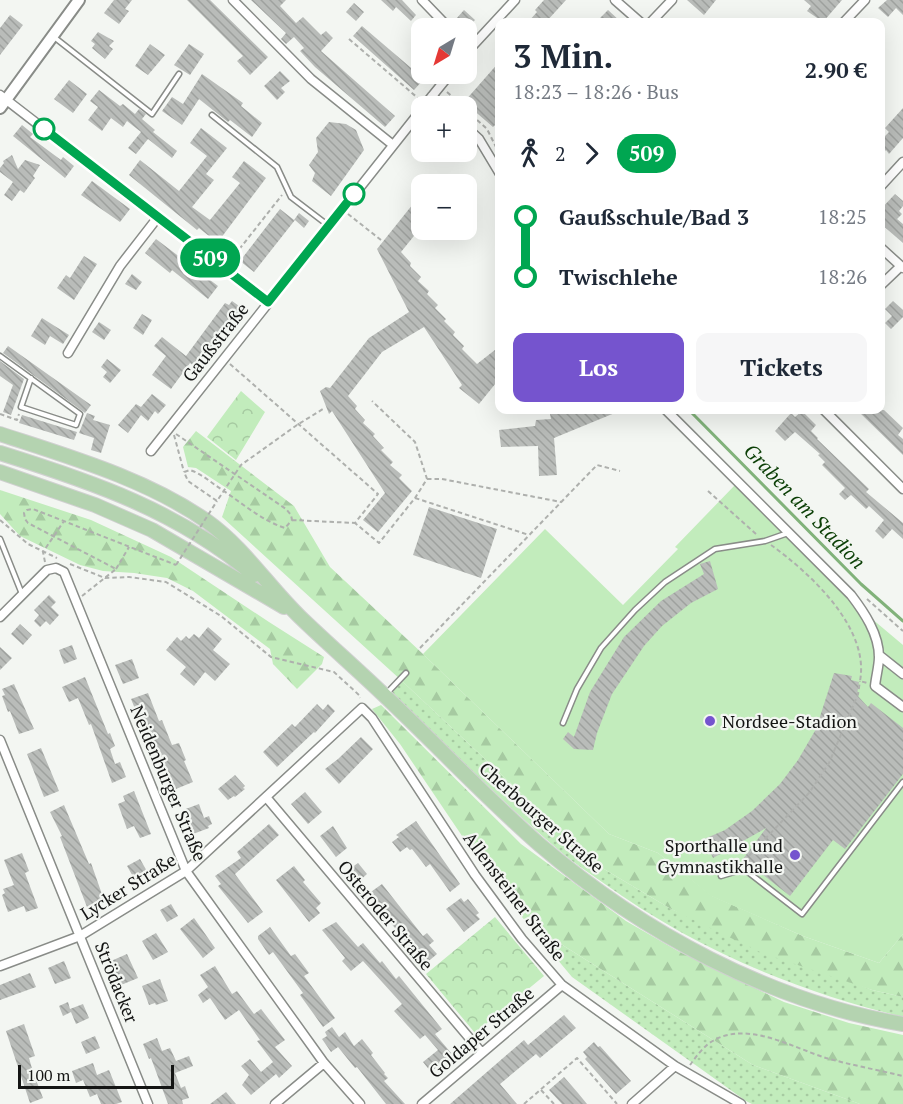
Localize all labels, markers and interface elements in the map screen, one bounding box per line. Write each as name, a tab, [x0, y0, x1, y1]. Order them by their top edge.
north arrow	[411, 18, 477, 84]
map controls	[411, 18, 477, 240]
text: 3 Min.	[513, 34, 613, 77]
text: 2.90 €	[805, 55, 867, 84]
text: 18:23 – 18:26 · Bus	[513, 78, 679, 105]
button: +	[411, 96, 477, 162]
unlabelled marker	[33, 118, 55, 140]
icon: walk	[513, 137, 546, 170]
icon: forward	[575, 137, 608, 170]
text: 509	[629, 139, 664, 167]
text: 2	[555, 140, 566, 167]
button: −	[411, 174, 477, 240]
unlabelled marker	[343, 183, 365, 205]
text: Gaußschule/Bad 3	[559, 202, 749, 231]
text: 18:25	[818, 203, 867, 230]
line badge: 509	[176, 238, 244, 278]
text: 509	[192, 244, 228, 272]
text: Twischlehe	[559, 262, 678, 291]
text: 18:26	[818, 263, 867, 290]
street label: Gaußstraße	[177, 297, 253, 387]
button: Los	[513, 333, 684, 402]
button: Tickets	[696, 333, 867, 402]
water label: Graben am Stadion	[738, 437, 872, 575]
street label: Neidenburger Straße	[125, 701, 213, 865]
place label: Nordsee-Stadion	[722, 709, 857, 733]
marker: Nordsee-Stadion	[703, 714, 717, 728]
street label: Cherbourger Straße	[475, 756, 609, 878]
street label: Allensteiner Straße	[459, 827, 571, 965]
place label: Sporthalle und Gymnastikhalle	[657, 833, 783, 878]
street label: Lycker Straße	[76, 847, 180, 925]
marker: Sporthalle und Gymnastikhalle	[788, 848, 802, 862]
street label: Osteroder Straße	[333, 855, 439, 975]
street label: Strödacker	[90, 938, 144, 1026]
street label: Goldaper Straße	[423, 981, 539, 1083]
scale bar	[18, 1062, 174, 1090]
text: 100 m	[27, 1064, 70, 1086]

